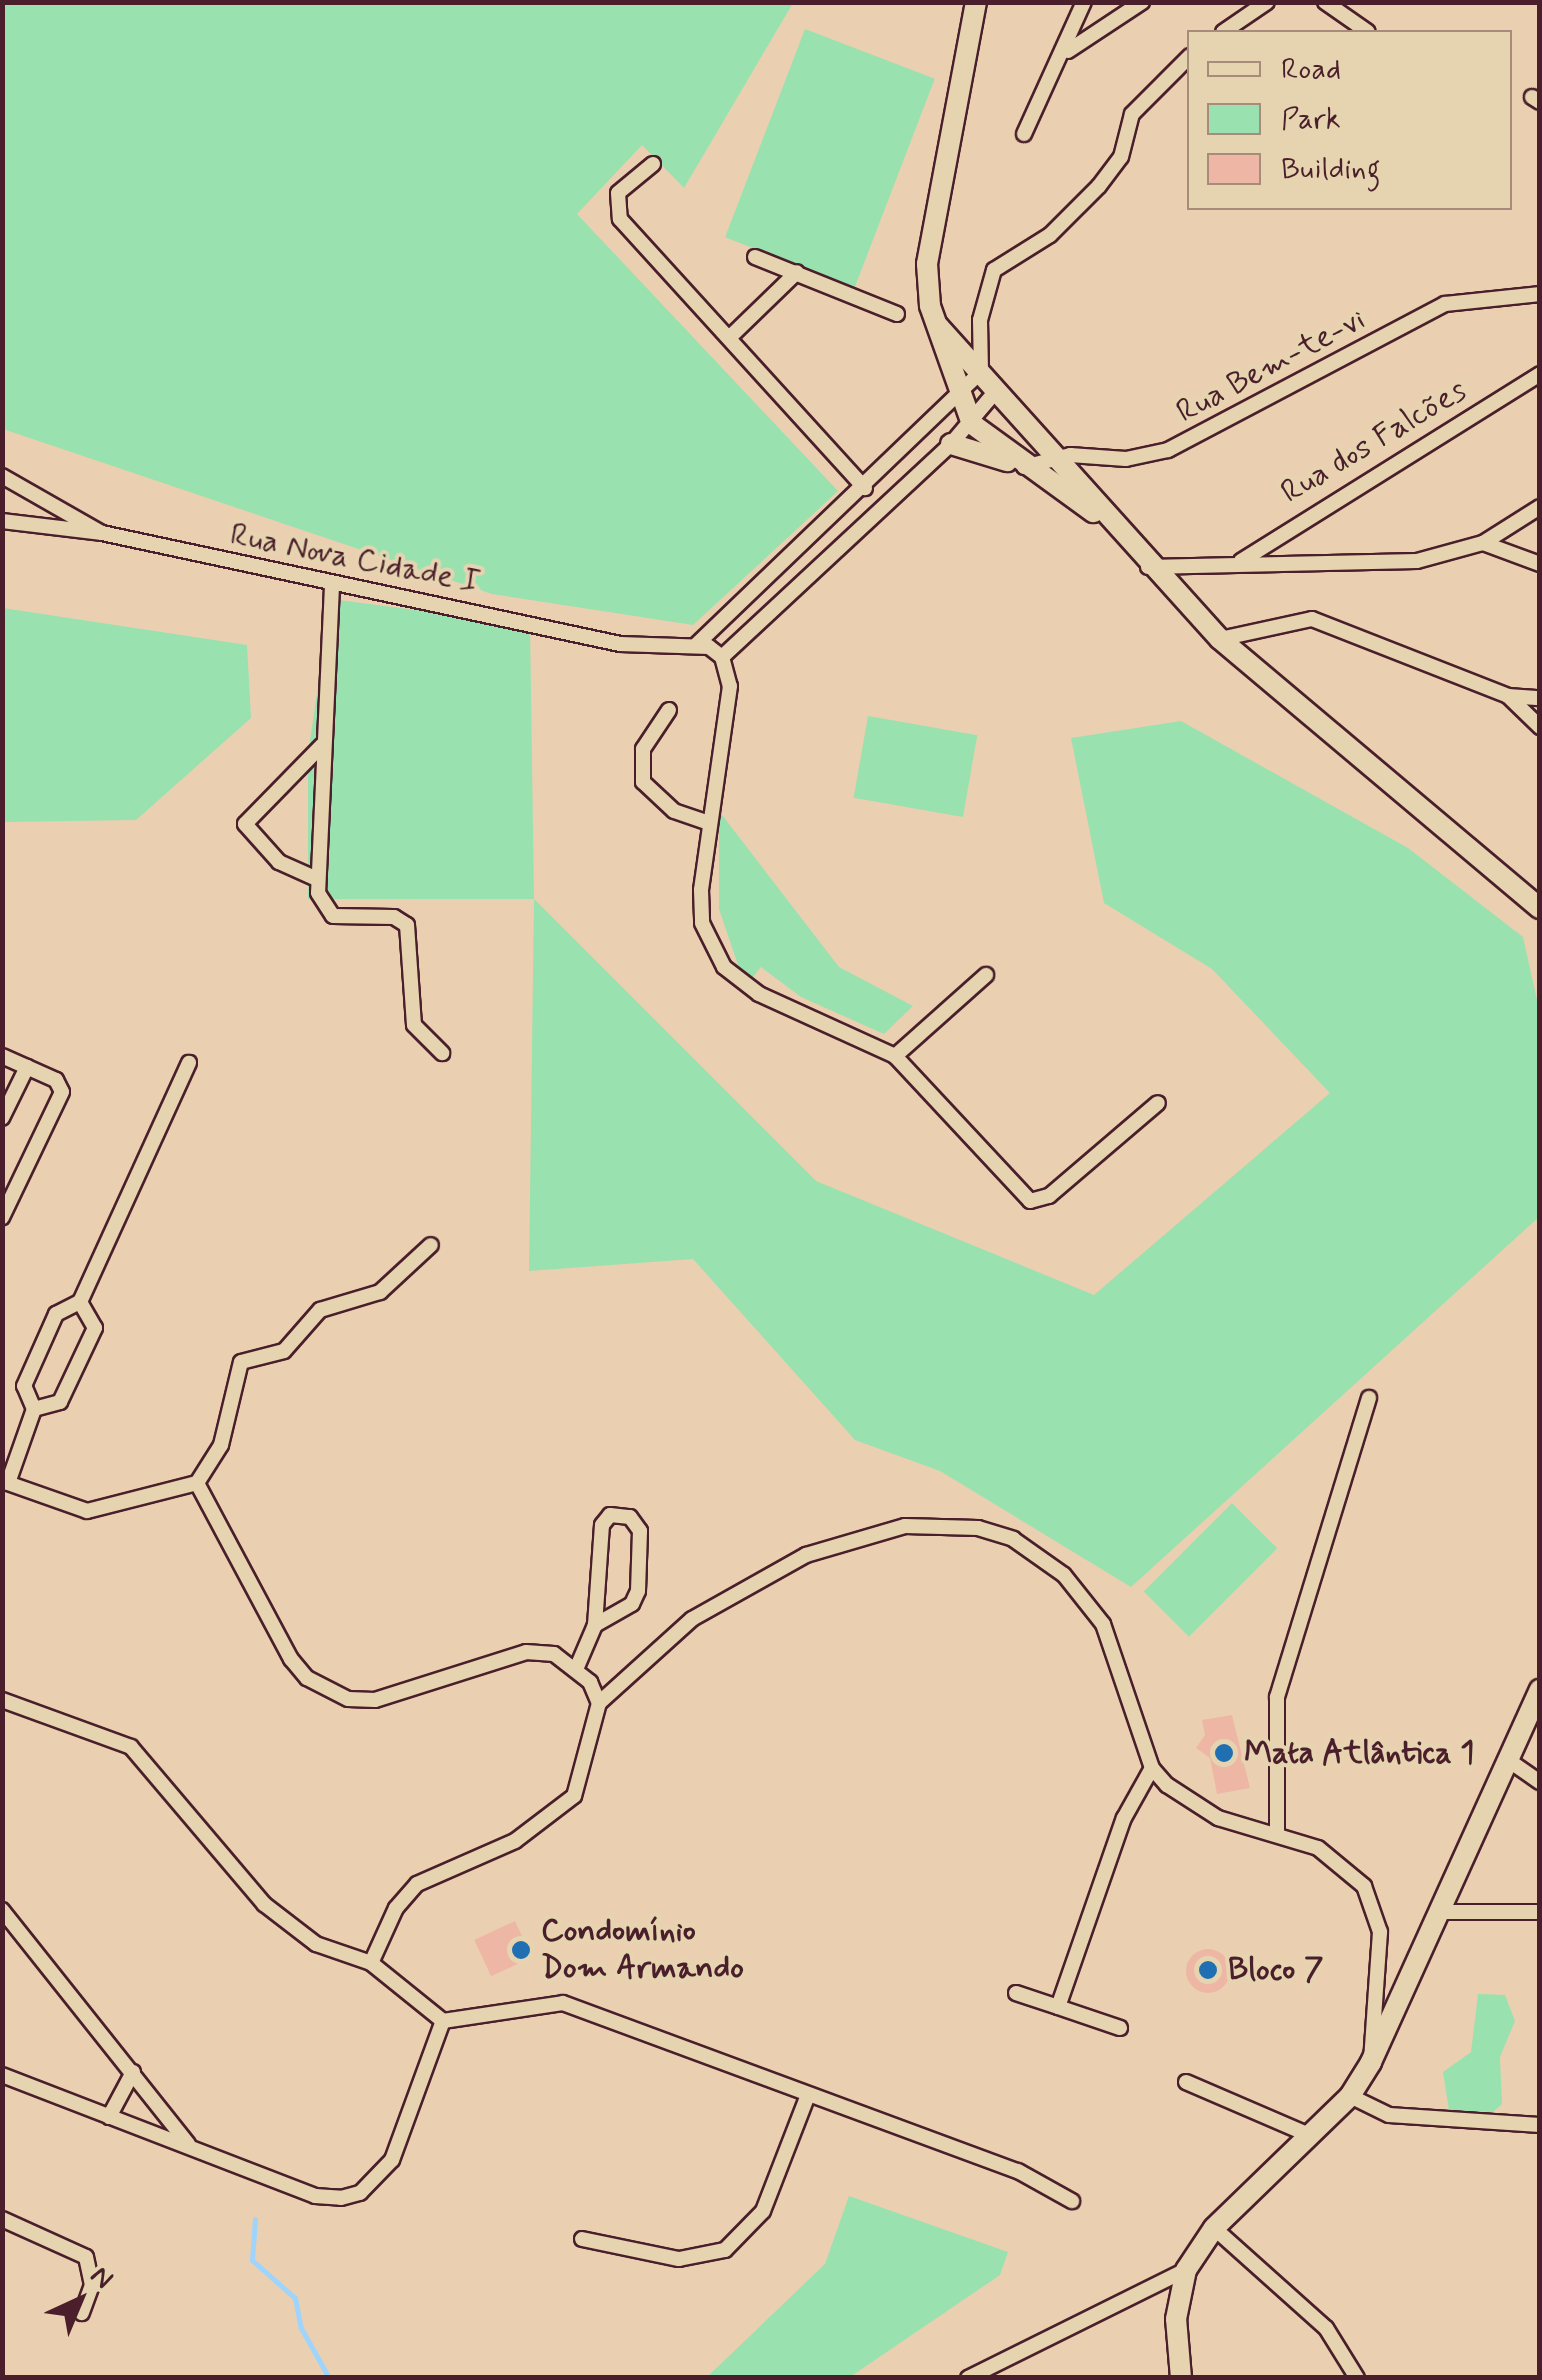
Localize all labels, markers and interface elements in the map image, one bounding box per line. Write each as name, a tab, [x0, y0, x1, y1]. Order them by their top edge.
legend	[1187, 30, 1512, 210]
text: Road	[1281, 50, 1341, 89]
text: Park	[1281, 100, 1341, 139]
text: Building	[1281, 150, 1380, 189]
street label: Rua Bem-te-vi	[1170, 300, 1372, 432]
street label: Rua dos Falcões	[1276, 372, 1472, 512]
street label: Rua Nova Cidade I	[230, 517, 480, 601]
place label: Mata Atlântica 1	[1244, 1734, 1475, 1772]
marker: Mata Atlântica 1	[1213, 1742, 1235, 1764]
place label: Condomínio Dom Armando	[541, 1913, 748, 1988]
marker: Condomínio Dom Armando	[510, 1939, 532, 1961]
place label: Bloco 7	[1228, 1951, 1323, 1989]
marker: Bloco 7	[1197, 1959, 1219, 1981]
north arrow	[30, 2250, 130, 2350]
text: N	[82, 2258, 121, 2298]

